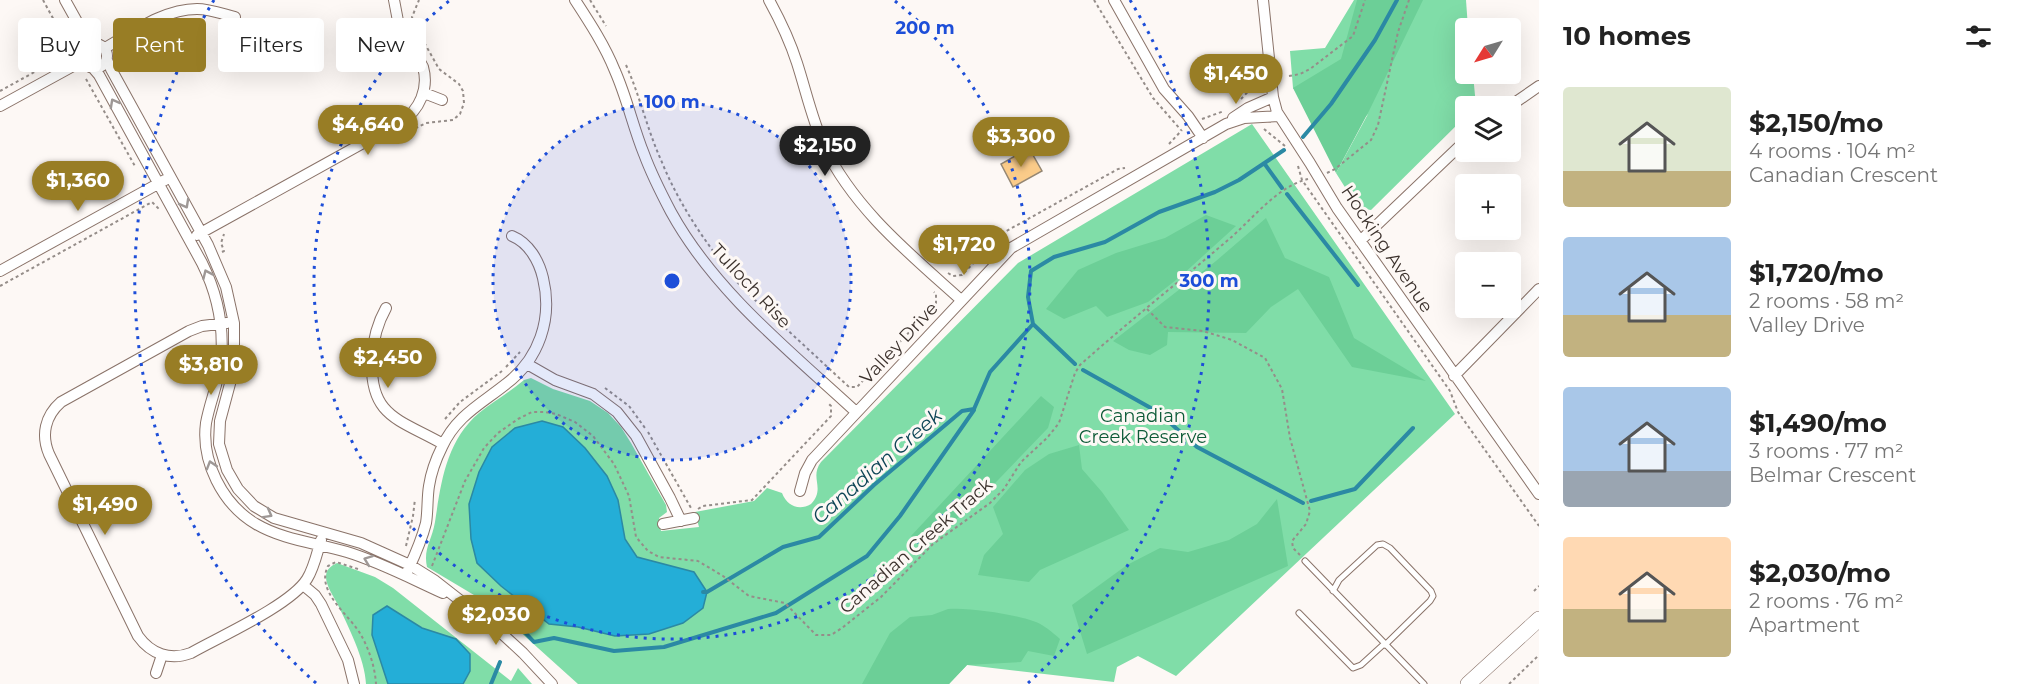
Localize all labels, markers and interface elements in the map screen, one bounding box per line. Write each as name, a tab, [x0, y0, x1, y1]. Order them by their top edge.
text: 200 m	[895, 17, 955, 39]
chip: Buy	[18, 18, 101, 72]
chip: Rent	[113, 18, 206, 72]
chip: Filters	[218, 18, 324, 72]
chip: New	[336, 18, 426, 72]
north arrow	[1455, 18, 1521, 84]
map controls	[1455, 18, 1521, 318]
text: 10 homes	[1563, 20, 1691, 52]
icon: filters	[1962, 20, 1995, 53]
pin: $1,450	[1187, 54, 1285, 105]
text: $1,450	[1204, 61, 1268, 85]
text: 100 m	[644, 91, 700, 113]
button: layers	[1455, 96, 1521, 162]
one-way arrow	[110, 99, 121, 109]
pin: $4,640	[319, 105, 417, 156]
text: $2,150/mo	[1749, 107, 1883, 139]
icon: home	[1611, 111, 1683, 183]
text: $4,640	[332, 112, 404, 136]
pin: $3,300	[972, 117, 1070, 168]
text: $3,300	[987, 124, 1055, 148]
pin: $2,150	[776, 126, 874, 177]
text: $2,150	[794, 133, 857, 157]
text: 4 rooms · 104 m²	[1749, 139, 1916, 163]
pin: $1,360	[29, 161, 127, 212]
text: Canadian Crescent	[1749, 163, 1938, 187]
text: $1,360	[46, 168, 110, 192]
button: +	[1455, 174, 1521, 240]
street label: Hocking Avenue	[1336, 181, 1438, 317]
one-way arrow	[178, 197, 189, 208]
pin: $1,720	[915, 225, 1013, 276]
text: $1,720	[932, 232, 996, 256]
street label: Tulloch Rise	[706, 239, 796, 333]
button: −	[1455, 252, 1521, 318]
text: $1,720/mo	[1749, 257, 1883, 289]
icon: home	[1611, 261, 1683, 333]
one-way arrow	[203, 269, 215, 280]
text: 300 m	[1178, 270, 1239, 292]
centre of rings	[662, 271, 682, 291]
text: 2 rooms · 58 m²	[1749, 289, 1904, 313]
street label: Valley Drive	[855, 297, 943, 389]
text: Valley Drive	[1749, 313, 1865, 337]
pin: $2,450	[339, 338, 437, 389]
pin: $3,810	[162, 345, 260, 396]
text: $2,450	[353, 345, 423, 369]
text: $3,810	[179, 352, 243, 376]
water label: Canadian Creek	[807, 402, 948, 529]
park label: Canadian Creek Reserve	[1079, 405, 1207, 448]
text: $1,490/mo	[1749, 407, 1887, 439]
icon: home	[1611, 411, 1683, 483]
text: 3 rooms · 77 m²	[1749, 439, 1904, 463]
one-way arrow	[206, 460, 218, 471]
text: Belmar Crescent	[1749, 463, 1916, 487]
street label: Canadian Creek Track	[835, 473, 997, 618]
pin: $1,490	[56, 485, 154, 536]
text: $1,490	[72, 492, 138, 516]
one-way arrow	[261, 507, 272, 518]
one-way arrow	[364, 555, 375, 567]
text: $2,030/mo	[1749, 557, 1891, 589]
icon: home	[1611, 561, 1683, 633]
text: 2 rooms · 76 m²	[1749, 589, 1904, 613]
pin: $2,030	[447, 595, 545, 646]
text: $2,030	[462, 602, 530, 626]
text: Apartment	[1749, 613, 1860, 637]

